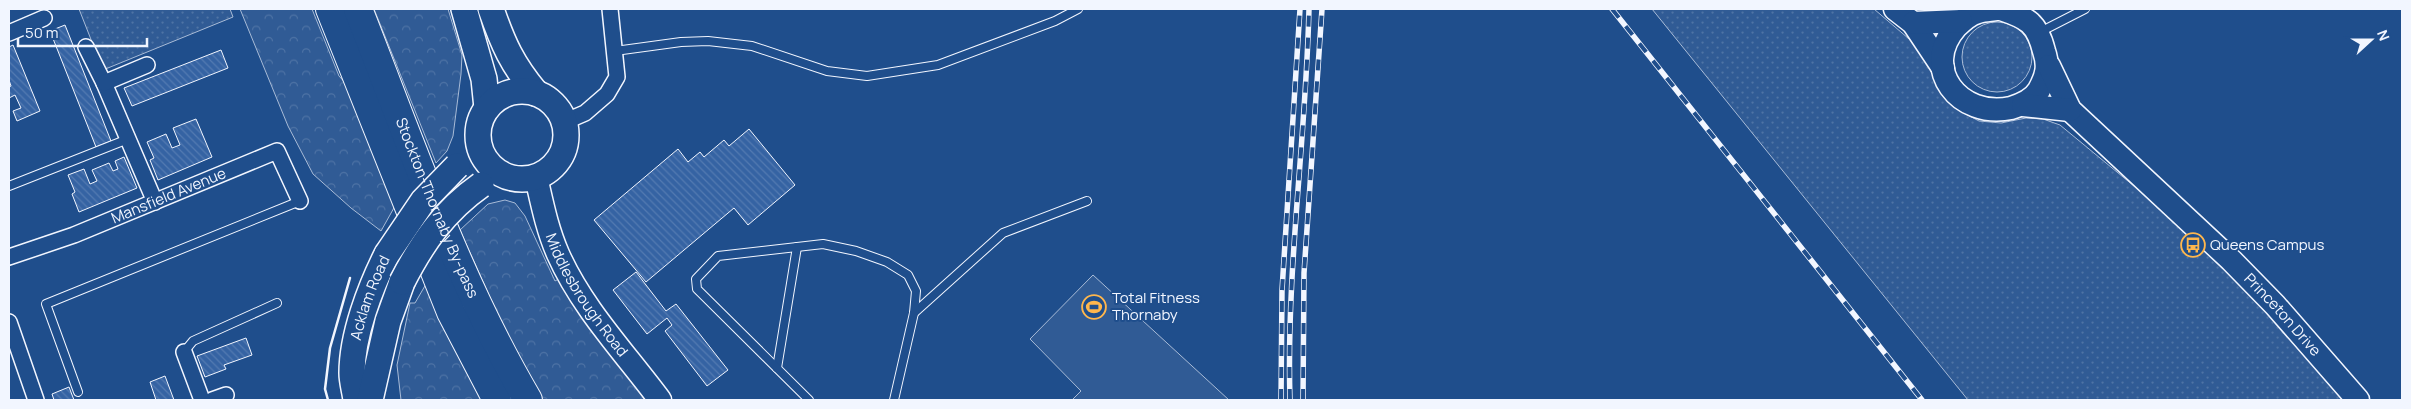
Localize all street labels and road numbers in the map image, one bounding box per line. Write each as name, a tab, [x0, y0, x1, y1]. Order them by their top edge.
street label: Stockton-Thornaby By-pass	[391, 114, 484, 301]
street label: Mansfield Avenue	[108, 162, 229, 228]
street label: Middlesbrough Road	[541, 230, 633, 361]
street label: Acklam Road	[345, 252, 395, 342]
street label: Princeton Drive	[2240, 268, 2326, 361]

